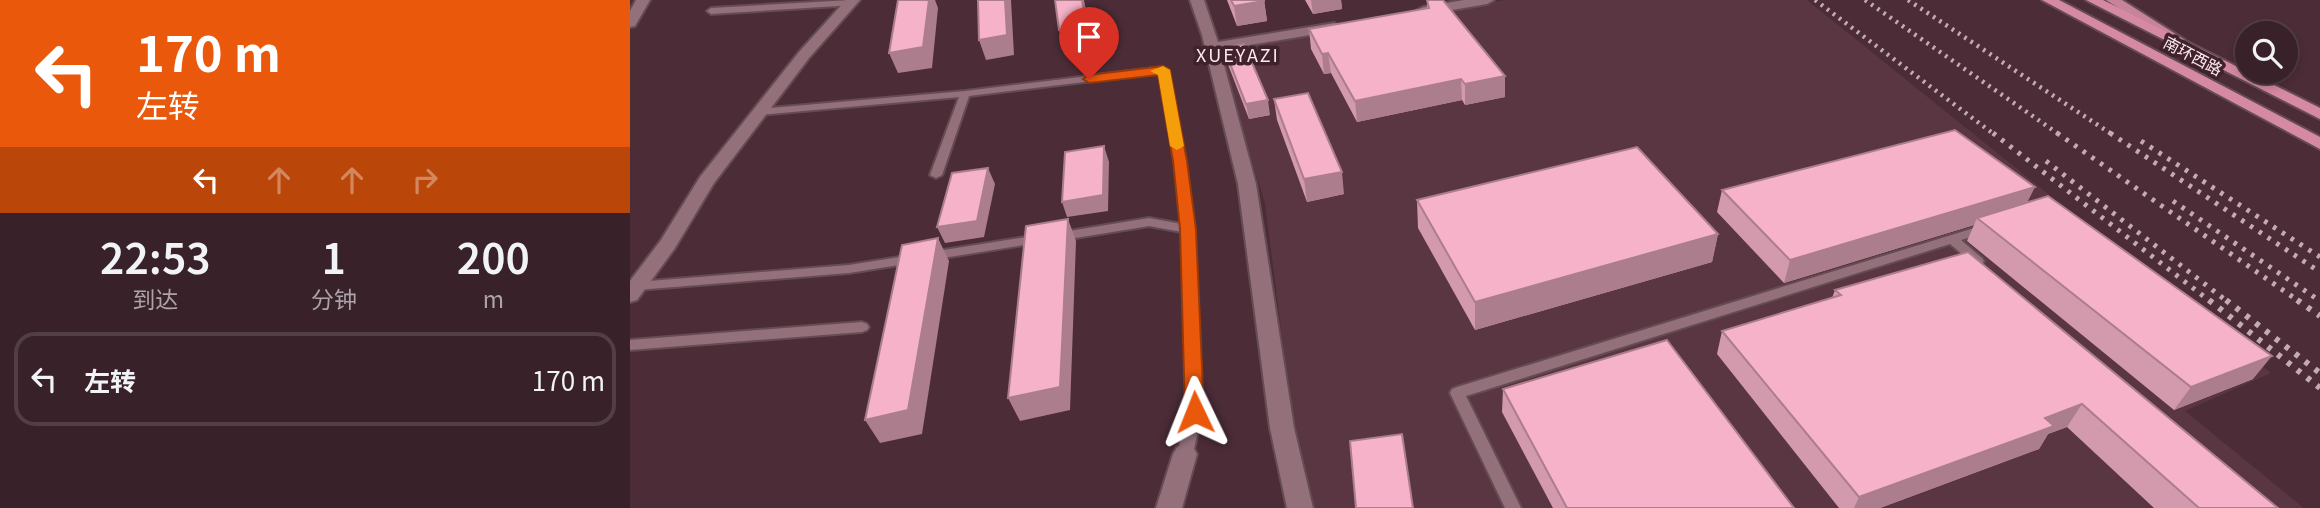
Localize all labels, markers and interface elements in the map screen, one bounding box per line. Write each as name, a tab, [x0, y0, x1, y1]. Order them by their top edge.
pin	[1059, 7, 1119, 79]
text: 170 m	[136, 15, 281, 86]
icon: arrive	[1070, 18, 1108, 56]
map controls	[2235, 21, 2298, 84]
button: search	[2235, 21, 2298, 84]
icon: left	[21, 28, 112, 119]
street label: 南环西路	[2160, 29, 2227, 81]
district label: XUEYAZI	[1196, 41, 1280, 67]
text: 左转	[136, 81, 200, 127]
icon: left	[187, 161, 225, 199]
icon: ahead	[260, 161, 298, 199]
icon: ahead	[333, 161, 371, 199]
icon: right	[406, 161, 444, 199]
text: 22:53	[100, 225, 211, 286]
text: 1	[322, 225, 346, 286]
text: 200	[457, 225, 530, 286]
text: 到达	[132, 281, 178, 315]
text: 分钟	[311, 281, 357, 315]
text: m	[483, 281, 504, 315]
icon: left	[25, 360, 63, 398]
text: 左转	[84, 361, 136, 398]
text: 170 m	[532, 361, 605, 398]
position arrow	[1158, 375, 1232, 449]

